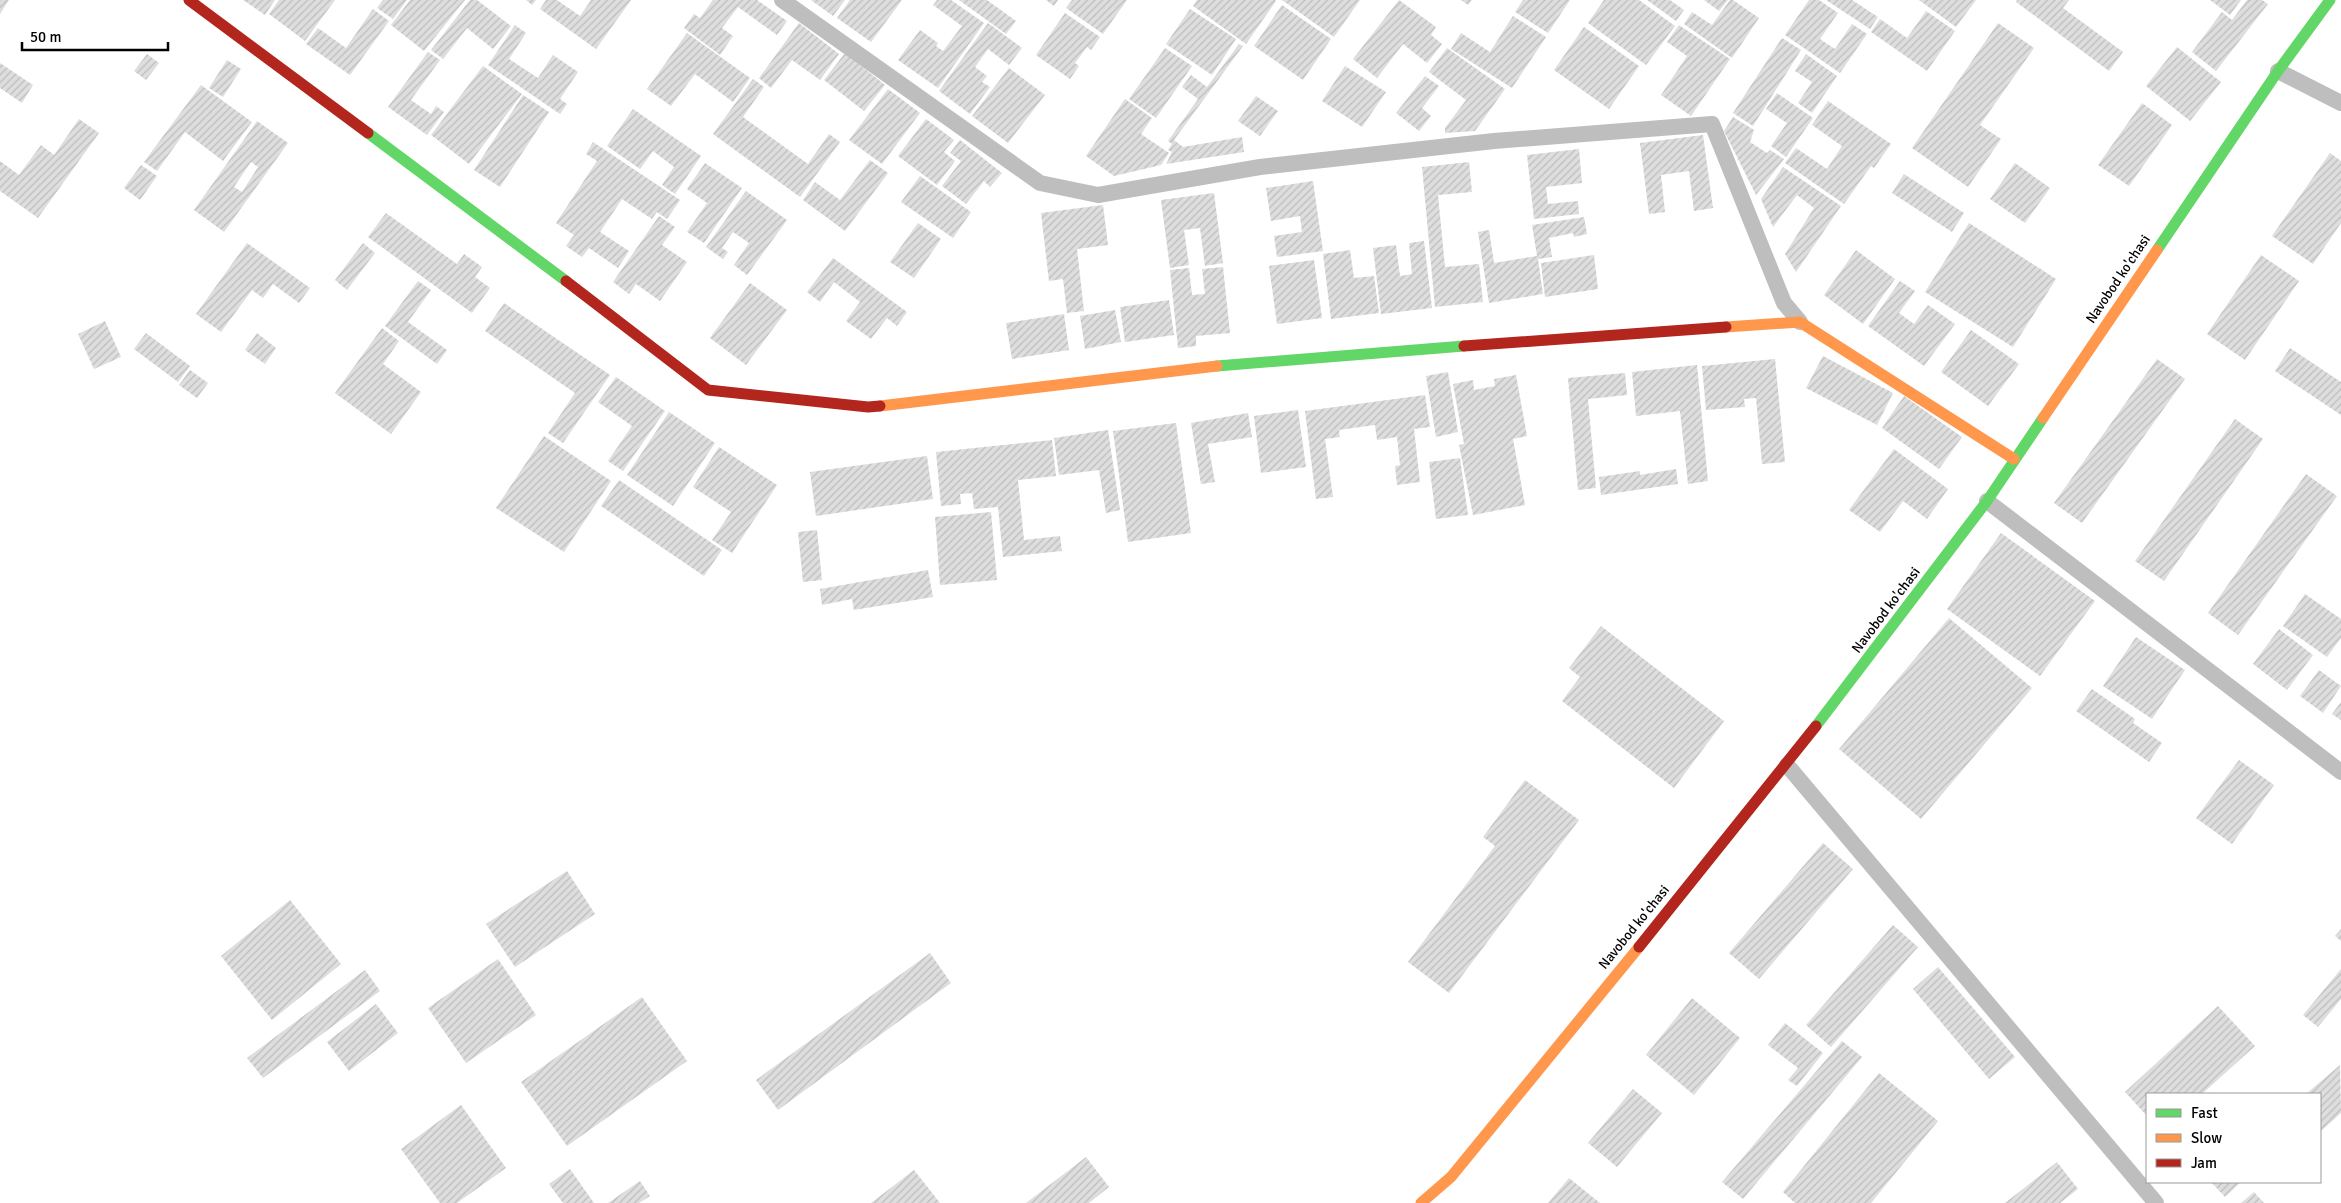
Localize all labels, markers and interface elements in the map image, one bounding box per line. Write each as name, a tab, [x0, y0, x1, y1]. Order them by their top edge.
scale bar	[22, 20, 169, 52]
text: 50 m	[30, 28, 61, 46]
street label: Navobod ko'chasi	[2082, 231, 2154, 327]
street label: Navobod ko'chasi	[1848, 564, 1924, 656]
street label: Navobod ko'chasi	[1595, 882, 1673, 972]
legend	[2146, 1093, 2321, 1183]
text: Fast	[2191, 1104, 2218, 1122]
text: Slow	[2191, 1129, 2222, 1147]
text: Jam	[2191, 1154, 2217, 1172]

